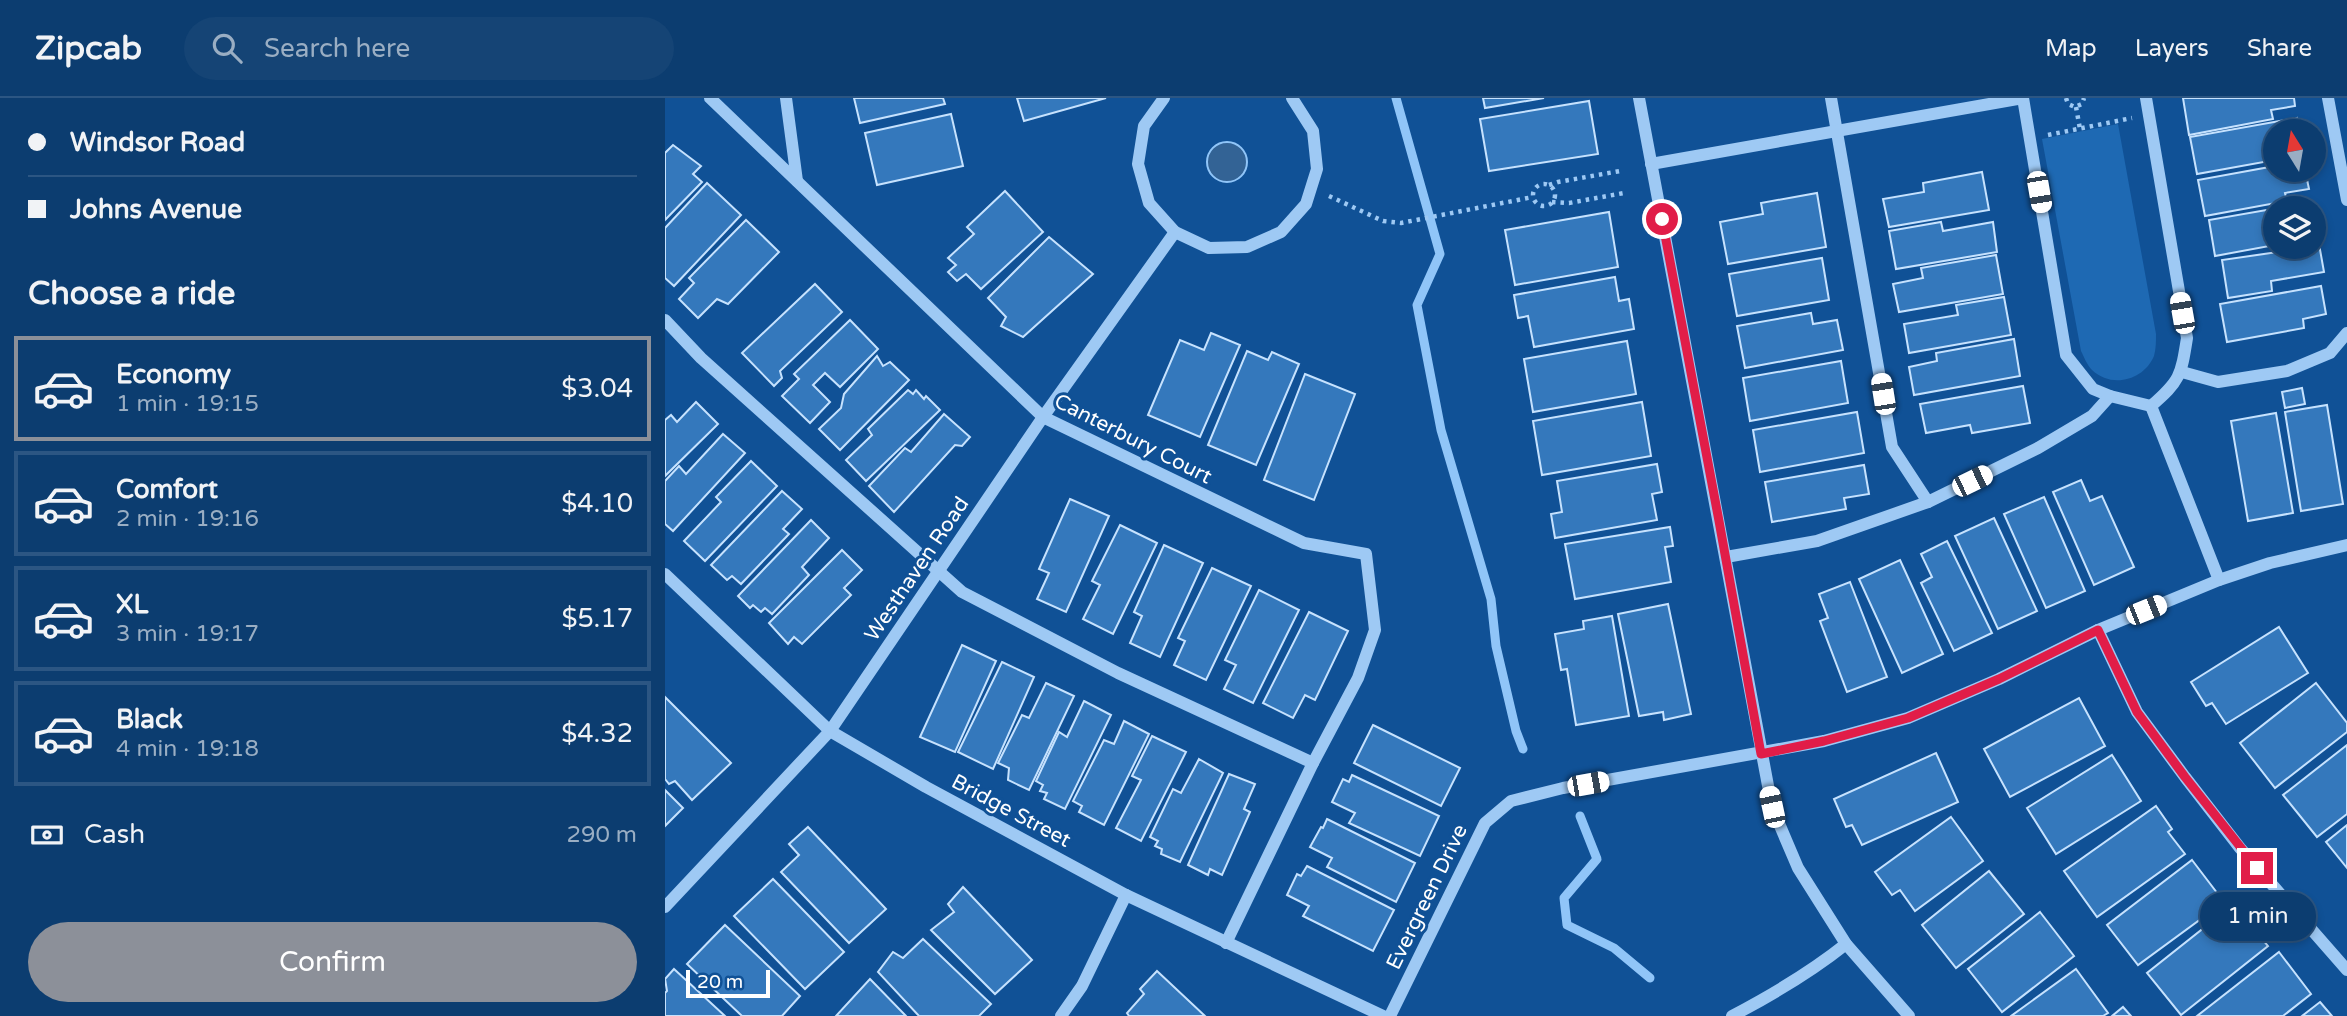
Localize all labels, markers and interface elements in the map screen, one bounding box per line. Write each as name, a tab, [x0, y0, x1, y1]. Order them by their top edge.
search box	[184, 17, 674, 80]
text: Zipcab	[35, 29, 142, 68]
icon: search	[208, 29, 246, 67]
text: Search here	[264, 33, 410, 64]
text: Map	[2045, 34, 2097, 63]
text: Layers	[2135, 34, 2209, 63]
text: Share	[2247, 34, 2312, 63]
north arrow	[2263, 119, 2326, 182]
map controls	[2263, 119, 2326, 259]
text: Windsor Road	[70, 127, 245, 158]
car	[2026, 169, 2053, 215]
text: Johns Avenue	[70, 194, 242, 225]
button: layers	[2263, 196, 2326, 259]
route start	[1646, 203, 1678, 235]
text: Choose a ride	[28, 275, 235, 313]
car	[2169, 290, 2196, 336]
icon: car	[32, 357, 95, 420]
text: Economy	[116, 359, 231, 390]
car	[1870, 372, 1897, 416]
text: $3.04	[561, 373, 633, 404]
street label: Canterbury Court	[1050, 388, 1216, 490]
text: 1 min · 19:15	[116, 390, 259, 418]
car	[1949, 462, 1996, 500]
icon: car	[32, 472, 95, 535]
text: Comfort	[116, 474, 218, 505]
text: $4.10	[561, 488, 633, 519]
street label: Westhaven Road	[860, 492, 974, 646]
text: 2 min · 19:16	[116, 505, 259, 533]
icon: car	[32, 587, 95, 650]
text: XL	[116, 589, 148, 620]
car	[2123, 592, 2170, 628]
text: $5.17	[561, 603, 633, 634]
text: 3 min · 19:17	[116, 620, 259, 648]
icon: car	[32, 702, 95, 765]
text: Black	[116, 704, 183, 735]
text: $4.32	[561, 718, 633, 749]
text: 4 min · 19:18	[116, 735, 259, 763]
street label: Bridge Street	[947, 769, 1075, 853]
car	[1566, 770, 1611, 798]
car	[1758, 784, 1787, 830]
icon: cash	[28, 816, 66, 854]
text: Cash	[84, 819, 145, 850]
street label: Evergreen Drive	[1381, 820, 1473, 974]
text: 290 m	[567, 821, 637, 849]
route end	[2241, 852, 2273, 884]
callout: 1 min	[2199, 892, 2315, 942]
text: 1 min	[2227, 902, 2289, 930]
button: Confirm	[28, 922, 637, 1002]
scale bar	[686, 967, 770, 999]
text: 20 m	[697, 971, 743, 993]

